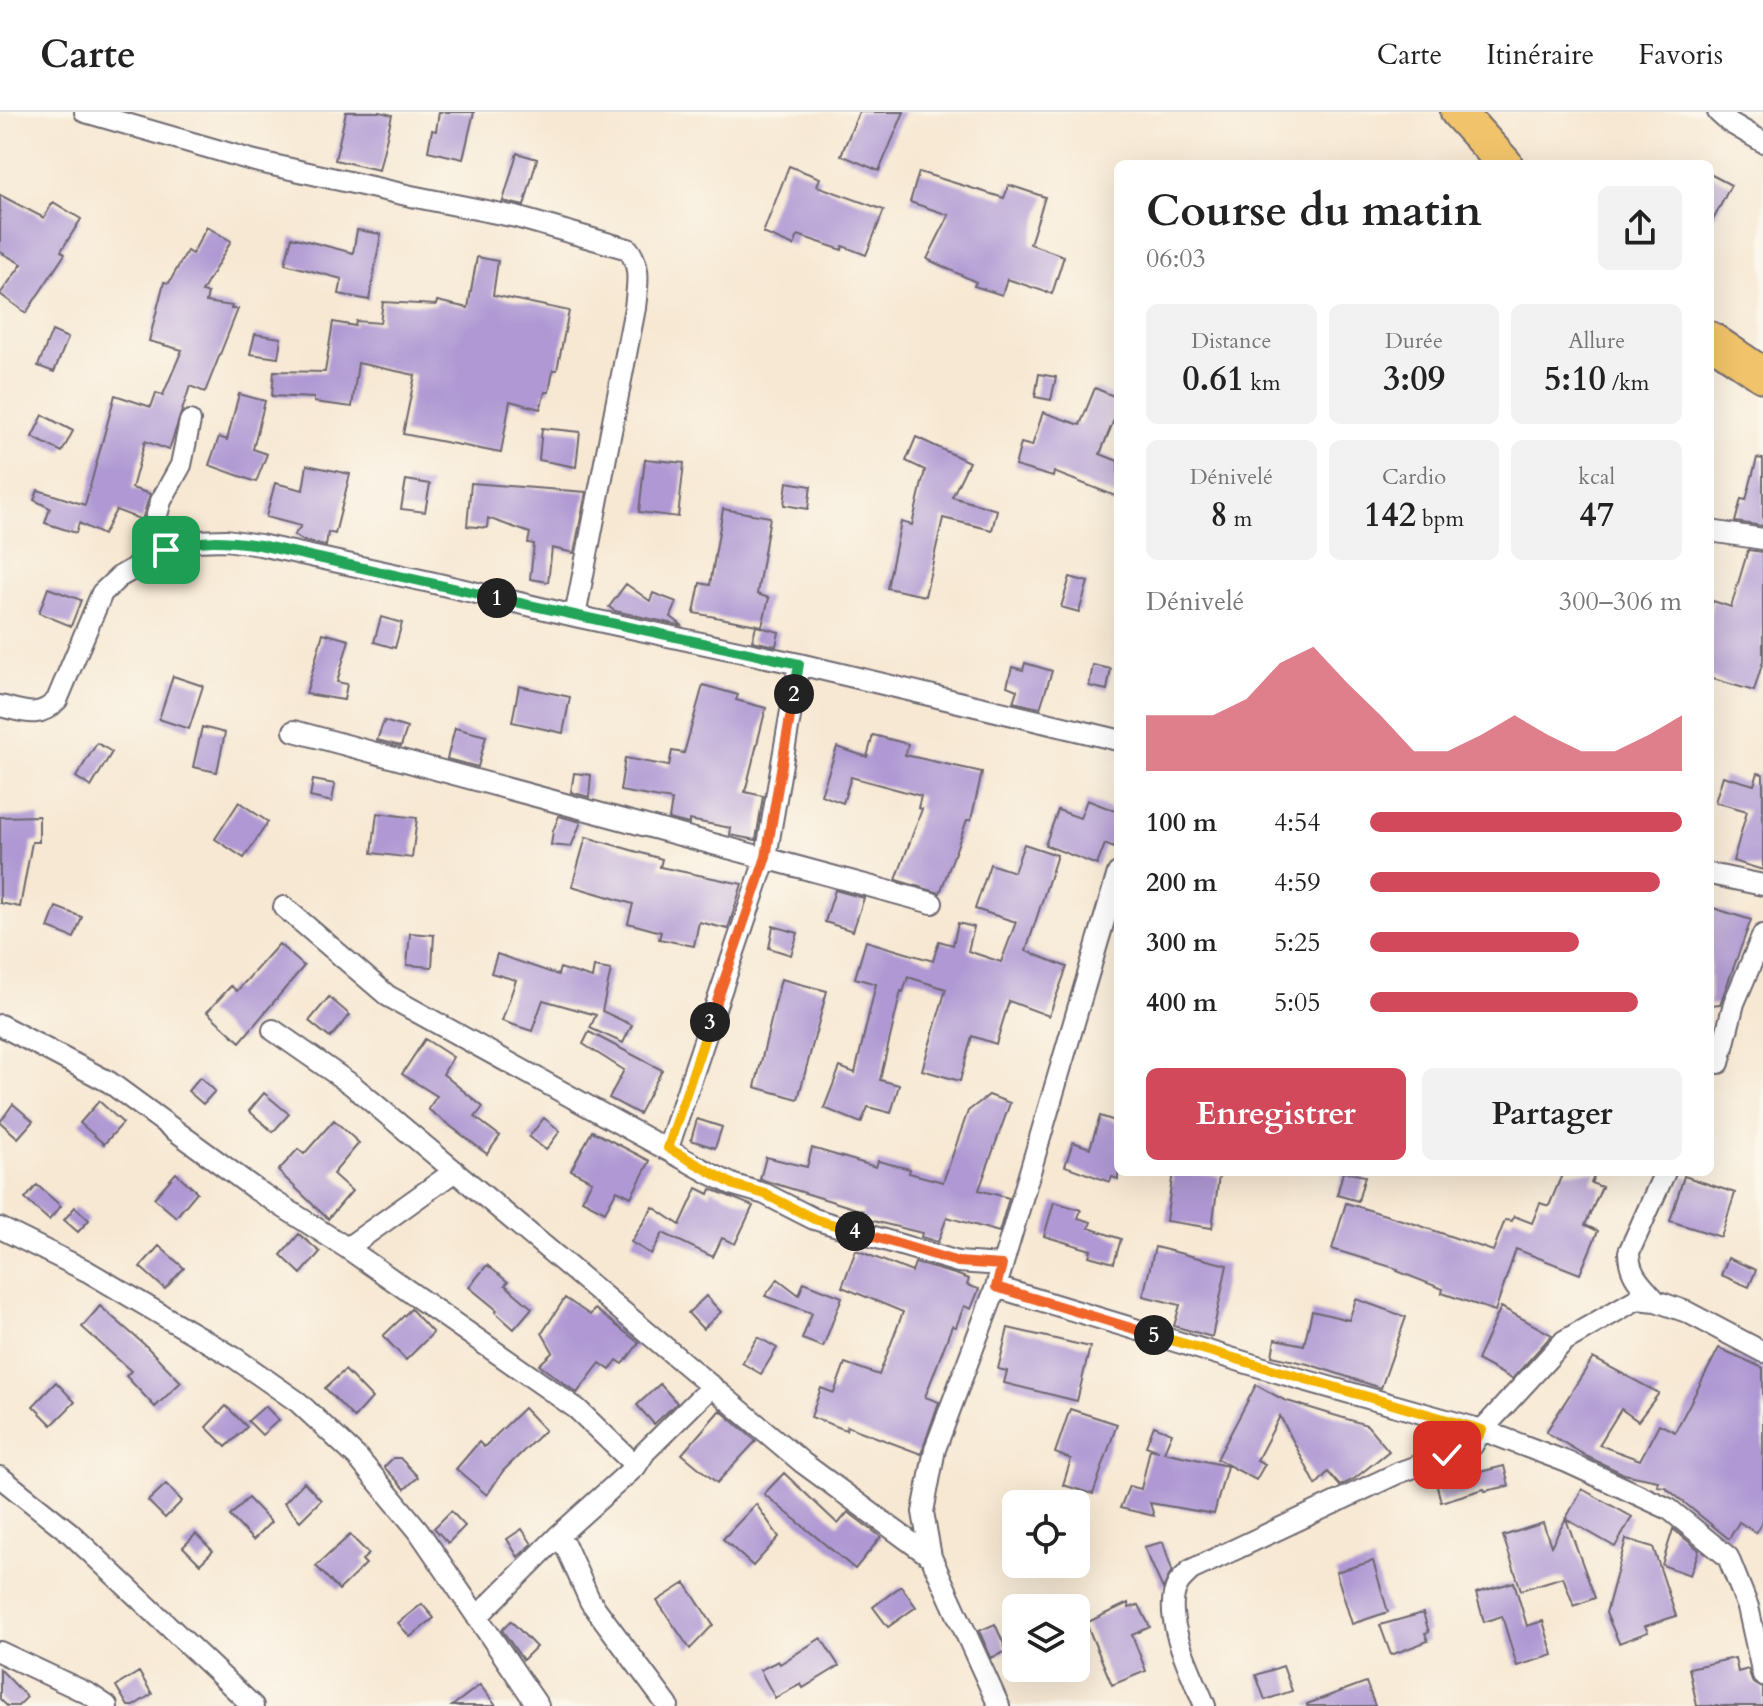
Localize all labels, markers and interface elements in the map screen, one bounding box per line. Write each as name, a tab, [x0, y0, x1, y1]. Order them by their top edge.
text: Carte	[40, 29, 136, 81]
text: Carte	[1377, 36, 1442, 74]
text: Itinéraire	[1486, 36, 1594, 74]
text: Favoris	[1638, 36, 1723, 74]
text: Course du matin	[1146, 181, 1482, 241]
button: share	[1598, 186, 1682, 270]
text: 06:03	[1146, 241, 1206, 276]
text: Distance	[1191, 326, 1272, 356]
text: Durée	[1385, 326, 1443, 356]
text: Allure	[1568, 326, 1625, 356]
text: 0.61	[1182, 356, 1244, 402]
text: 3:09	[1383, 356, 1445, 402]
text: 5:10	[1544, 356, 1606, 402]
text: km	[1244, 368, 1281, 398]
text: /km	[1606, 368, 1649, 398]
text: Dénivelé	[1190, 462, 1273, 492]
text: Cardio	[1382, 462, 1446, 492]
text: kcal	[1578, 462, 1615, 492]
text: 8	[1210, 492, 1228, 538]
text: 142	[1364, 492, 1416, 538]
text: 47	[1579, 492, 1614, 538]
text: m	[1228, 504, 1252, 534]
text: bpm	[1416, 504, 1464, 534]
pin	[132, 516, 200, 584]
icon: arrive	[144, 528, 188, 572]
pin: 1	[477, 578, 517, 618]
text: 1	[491, 583, 503, 613]
text: Dénivelé	[1146, 584, 1244, 619]
text: 300–306 m	[1559, 584, 1682, 619]
pin: 2	[774, 674, 814, 714]
text: 2	[788, 679, 800, 709]
text: 100 m	[1146, 805, 1217, 840]
text: 4:54	[1274, 805, 1321, 840]
text: 200 m	[1146, 865, 1217, 900]
text: 4:59	[1274, 865, 1321, 900]
text: 300 m	[1146, 925, 1217, 960]
text: 5:25	[1274, 925, 1321, 960]
text: 400 m	[1146, 985, 1217, 1020]
text: 5:05	[1274, 985, 1321, 1020]
pin: 3	[690, 1002, 730, 1042]
text: 3	[704, 1007, 716, 1037]
button: Enregistrer	[1146, 1068, 1406, 1160]
button: Partager	[1422, 1068, 1682, 1160]
pin: 4	[835, 1211, 875, 1251]
text: 4	[849, 1216, 861, 1246]
pin: 5	[1134, 1315, 1174, 1355]
text: 5	[1148, 1320, 1160, 1350]
pin	[1413, 1421, 1481, 1489]
icon: check	[1425, 1433, 1469, 1477]
map controls	[1002, 1490, 1090, 1682]
button: locate	[1002, 1490, 1090, 1578]
button: layers	[1002, 1594, 1090, 1682]

